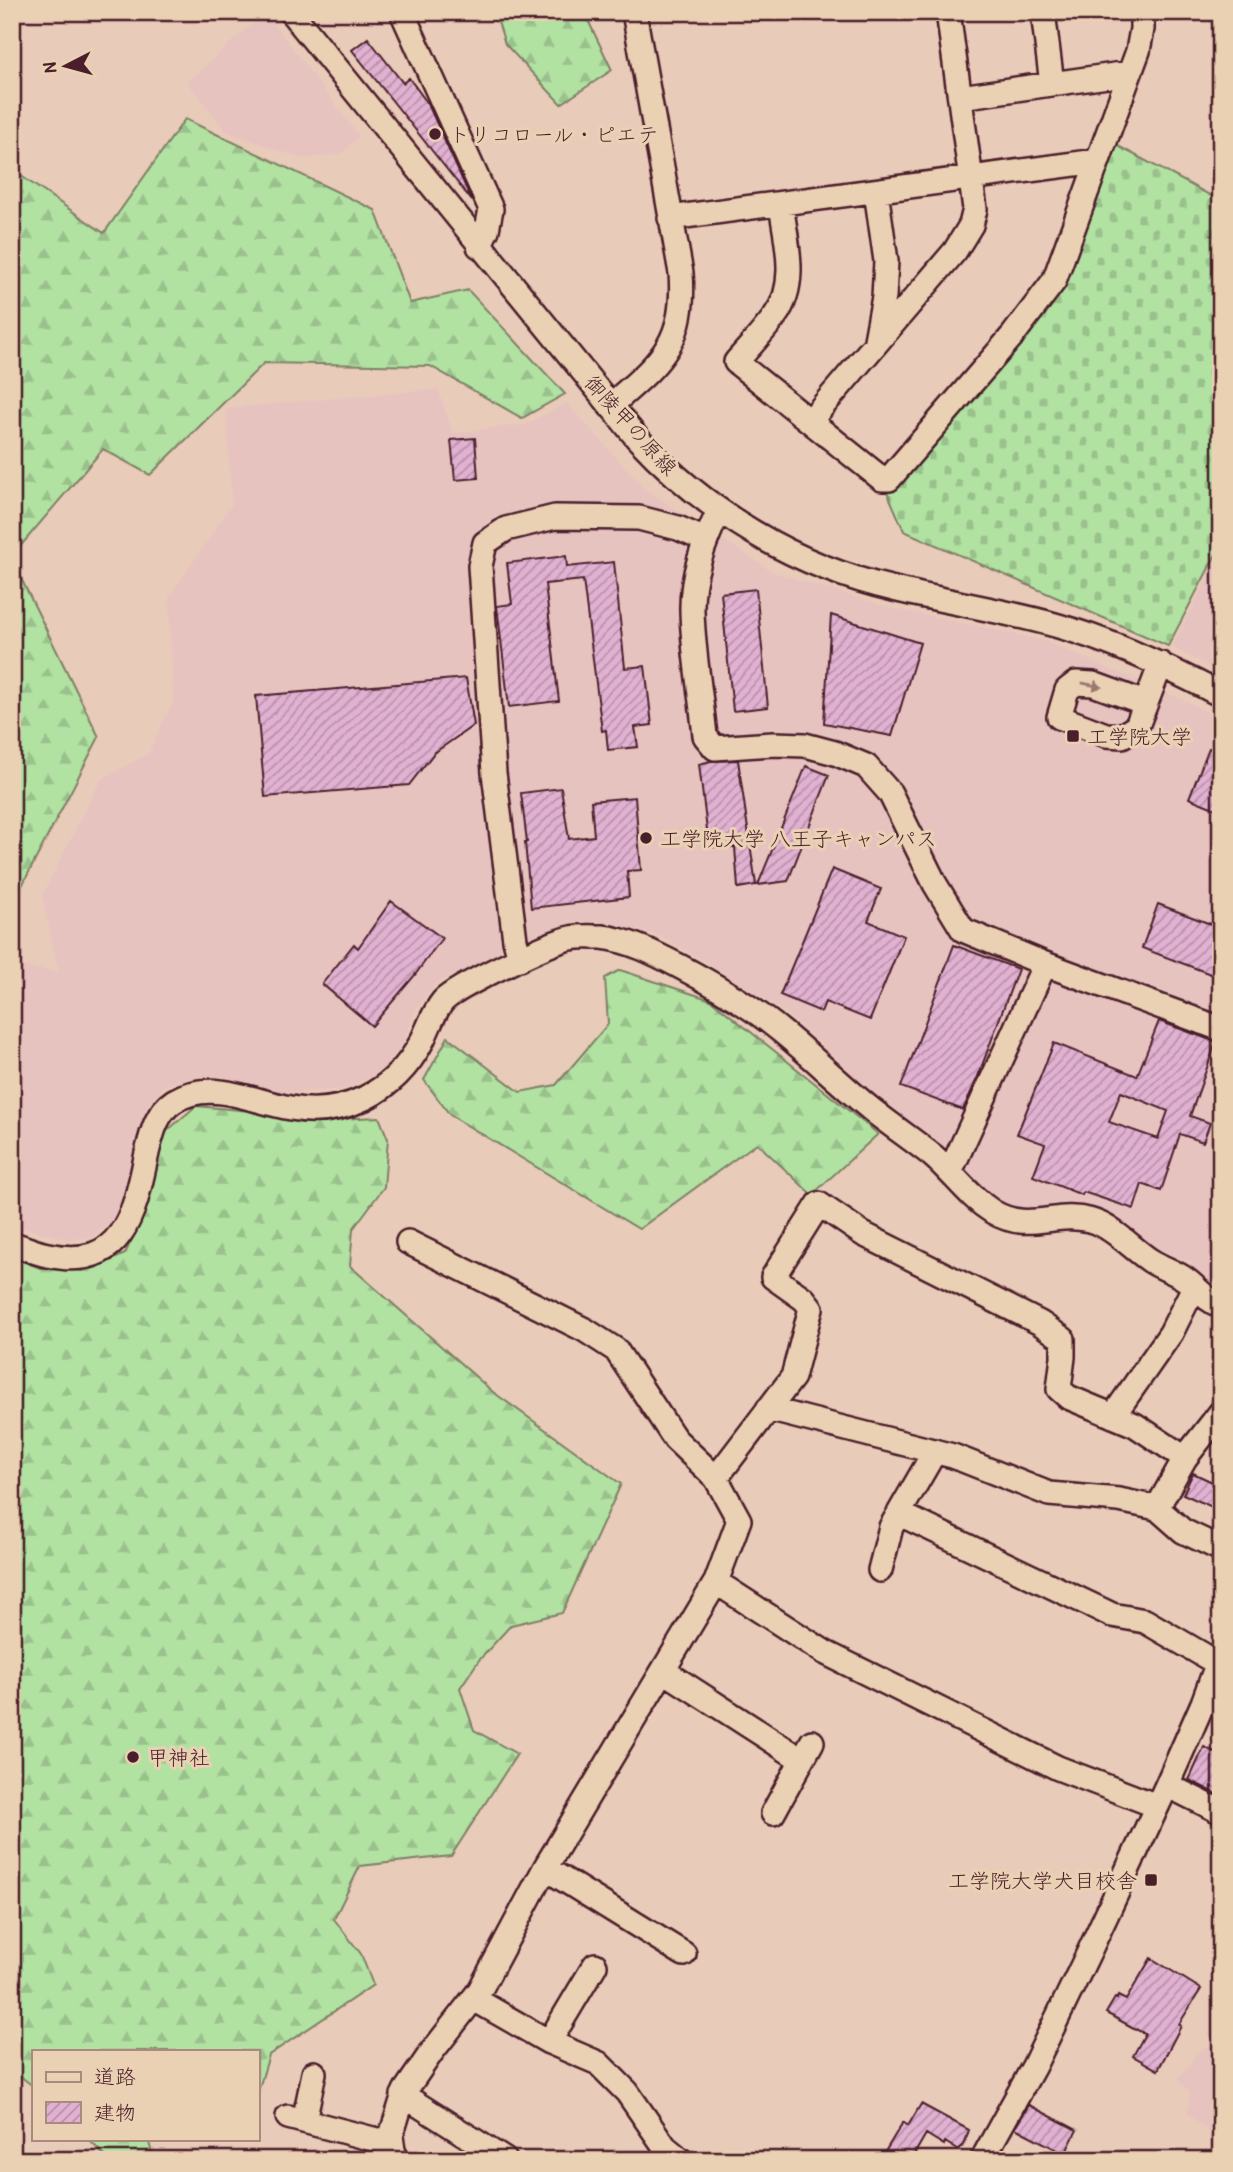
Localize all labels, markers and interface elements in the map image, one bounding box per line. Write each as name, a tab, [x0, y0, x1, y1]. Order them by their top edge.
north arrow	[32, 32, 102, 102]
text: N	[36, 61, 63, 74]
place label: トリコロール・ピエテ	[449, 120, 659, 149]
marker: トリコロール・ピエテ	[427, 126, 443, 142]
street label: 御陵甲の原線	[578, 368, 684, 482]
one-way arrow	[1081, 680, 1103, 691]
place label: 工学院大学	[1087, 722, 1192, 751]
marker: 工学院大学	[1065, 728, 1081, 744]
place label: 工学院大学 八王子キャンパス	[660, 824, 937, 853]
marker: 工学院大学 八王子キャンパス	[638, 830, 654, 846]
place label: 甲神社	[147, 1743, 210, 1772]
marker: 甲神社	[125, 1749, 141, 1765]
place label: 工学院大学犬目校舎	[948, 1866, 1137, 1895]
marker: 工学院大学犬目校舎	[1143, 1872, 1159, 1888]
legend	[32, 2050, 259, 2140]
text: 道路	[94, 2062, 136, 2091]
text: 建物	[94, 2098, 136, 2127]

